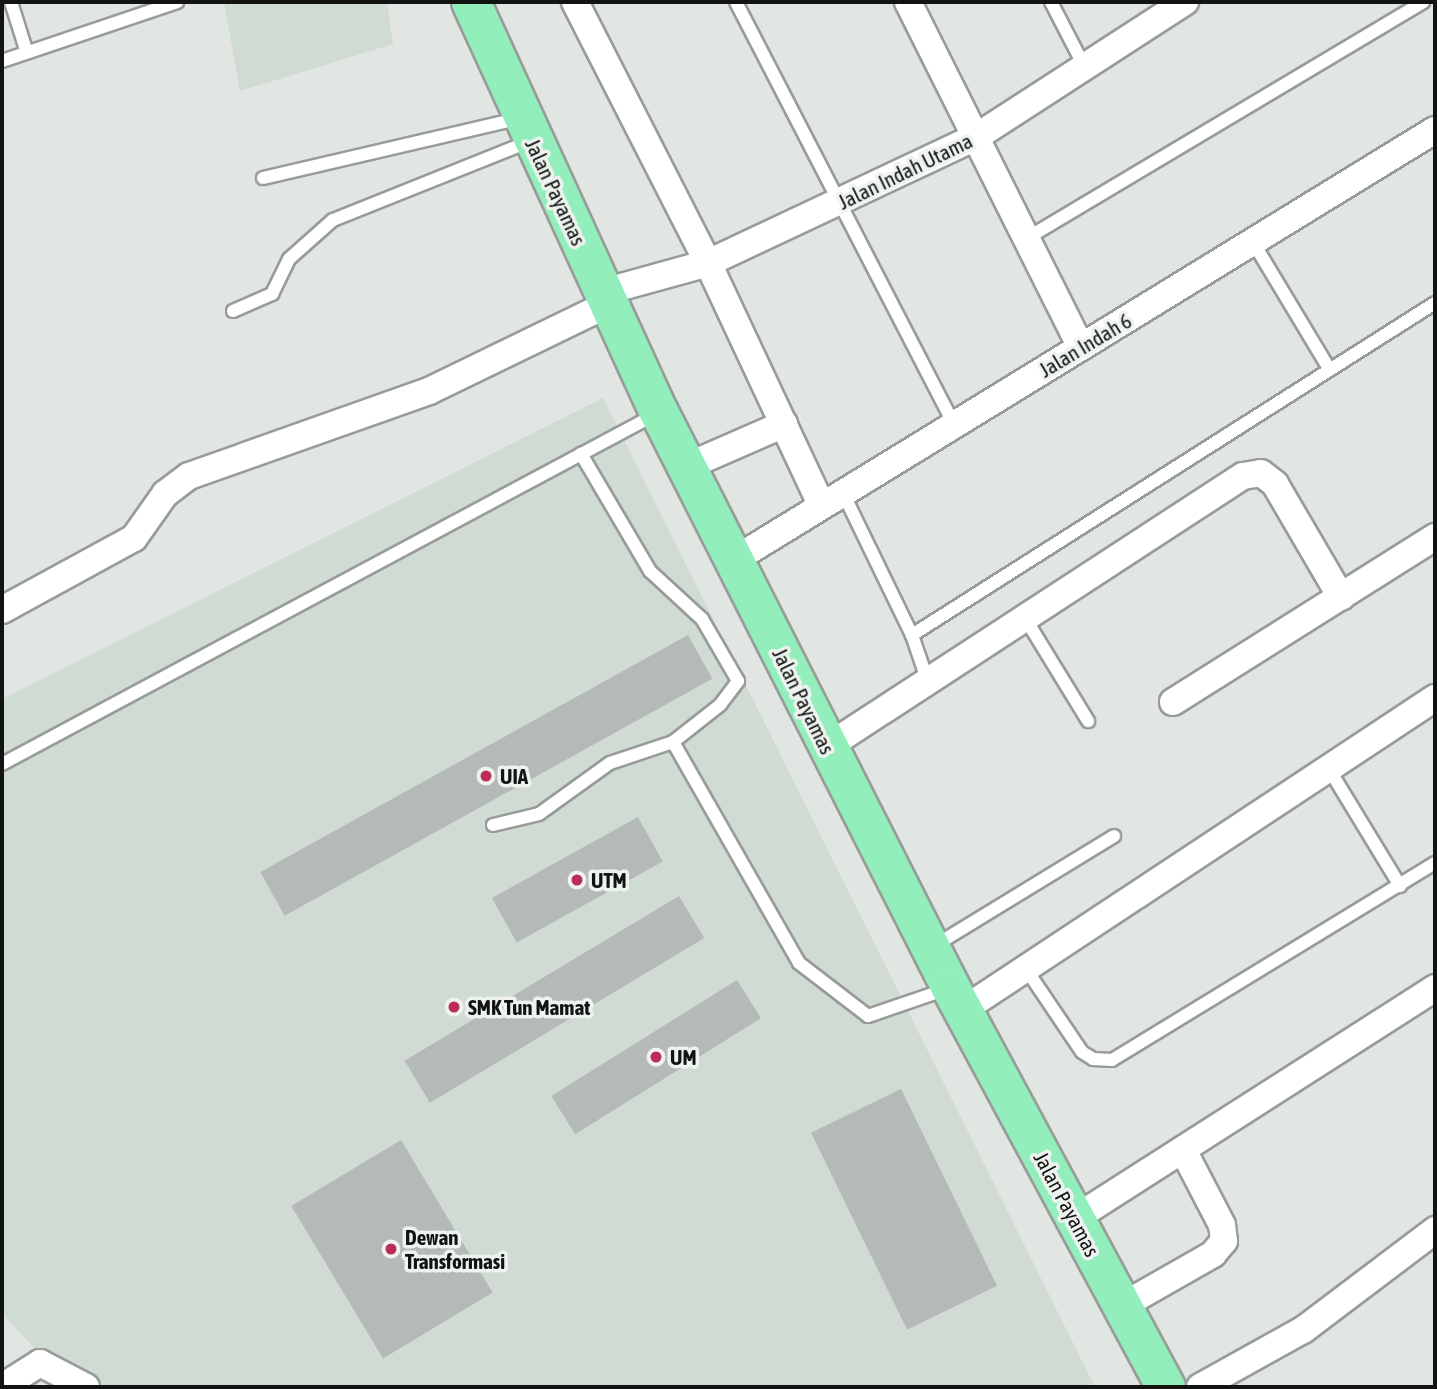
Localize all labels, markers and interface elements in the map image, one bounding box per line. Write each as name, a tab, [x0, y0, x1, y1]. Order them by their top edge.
street label: Jalan Indah Utama	[834, 128, 976, 214]
street label: Jalan Payamas	[520, 135, 592, 249]
street label: Jalan Indah 6	[1034, 308, 1136, 382]
street label: Jalan Payamas	[767, 644, 841, 758]
place label: UIA	[500, 763, 528, 789]
marker: UIA	[478, 768, 494, 784]
place label: UTM	[591, 867, 627, 893]
marker: UTM	[569, 872, 585, 888]
place label: SMK Tun Mamat	[468, 994, 590, 1020]
marker: SMK Tun Mamat	[446, 999, 462, 1015]
place label: UM	[670, 1044, 696, 1070]
marker: UM	[648, 1049, 664, 1065]
street label: Jalan Payamas	[1029, 1147, 1105, 1261]
place label: Dewan Transformasi	[405, 1224, 505, 1274]
marker: Dewan Transformasi	[383, 1241, 399, 1257]

